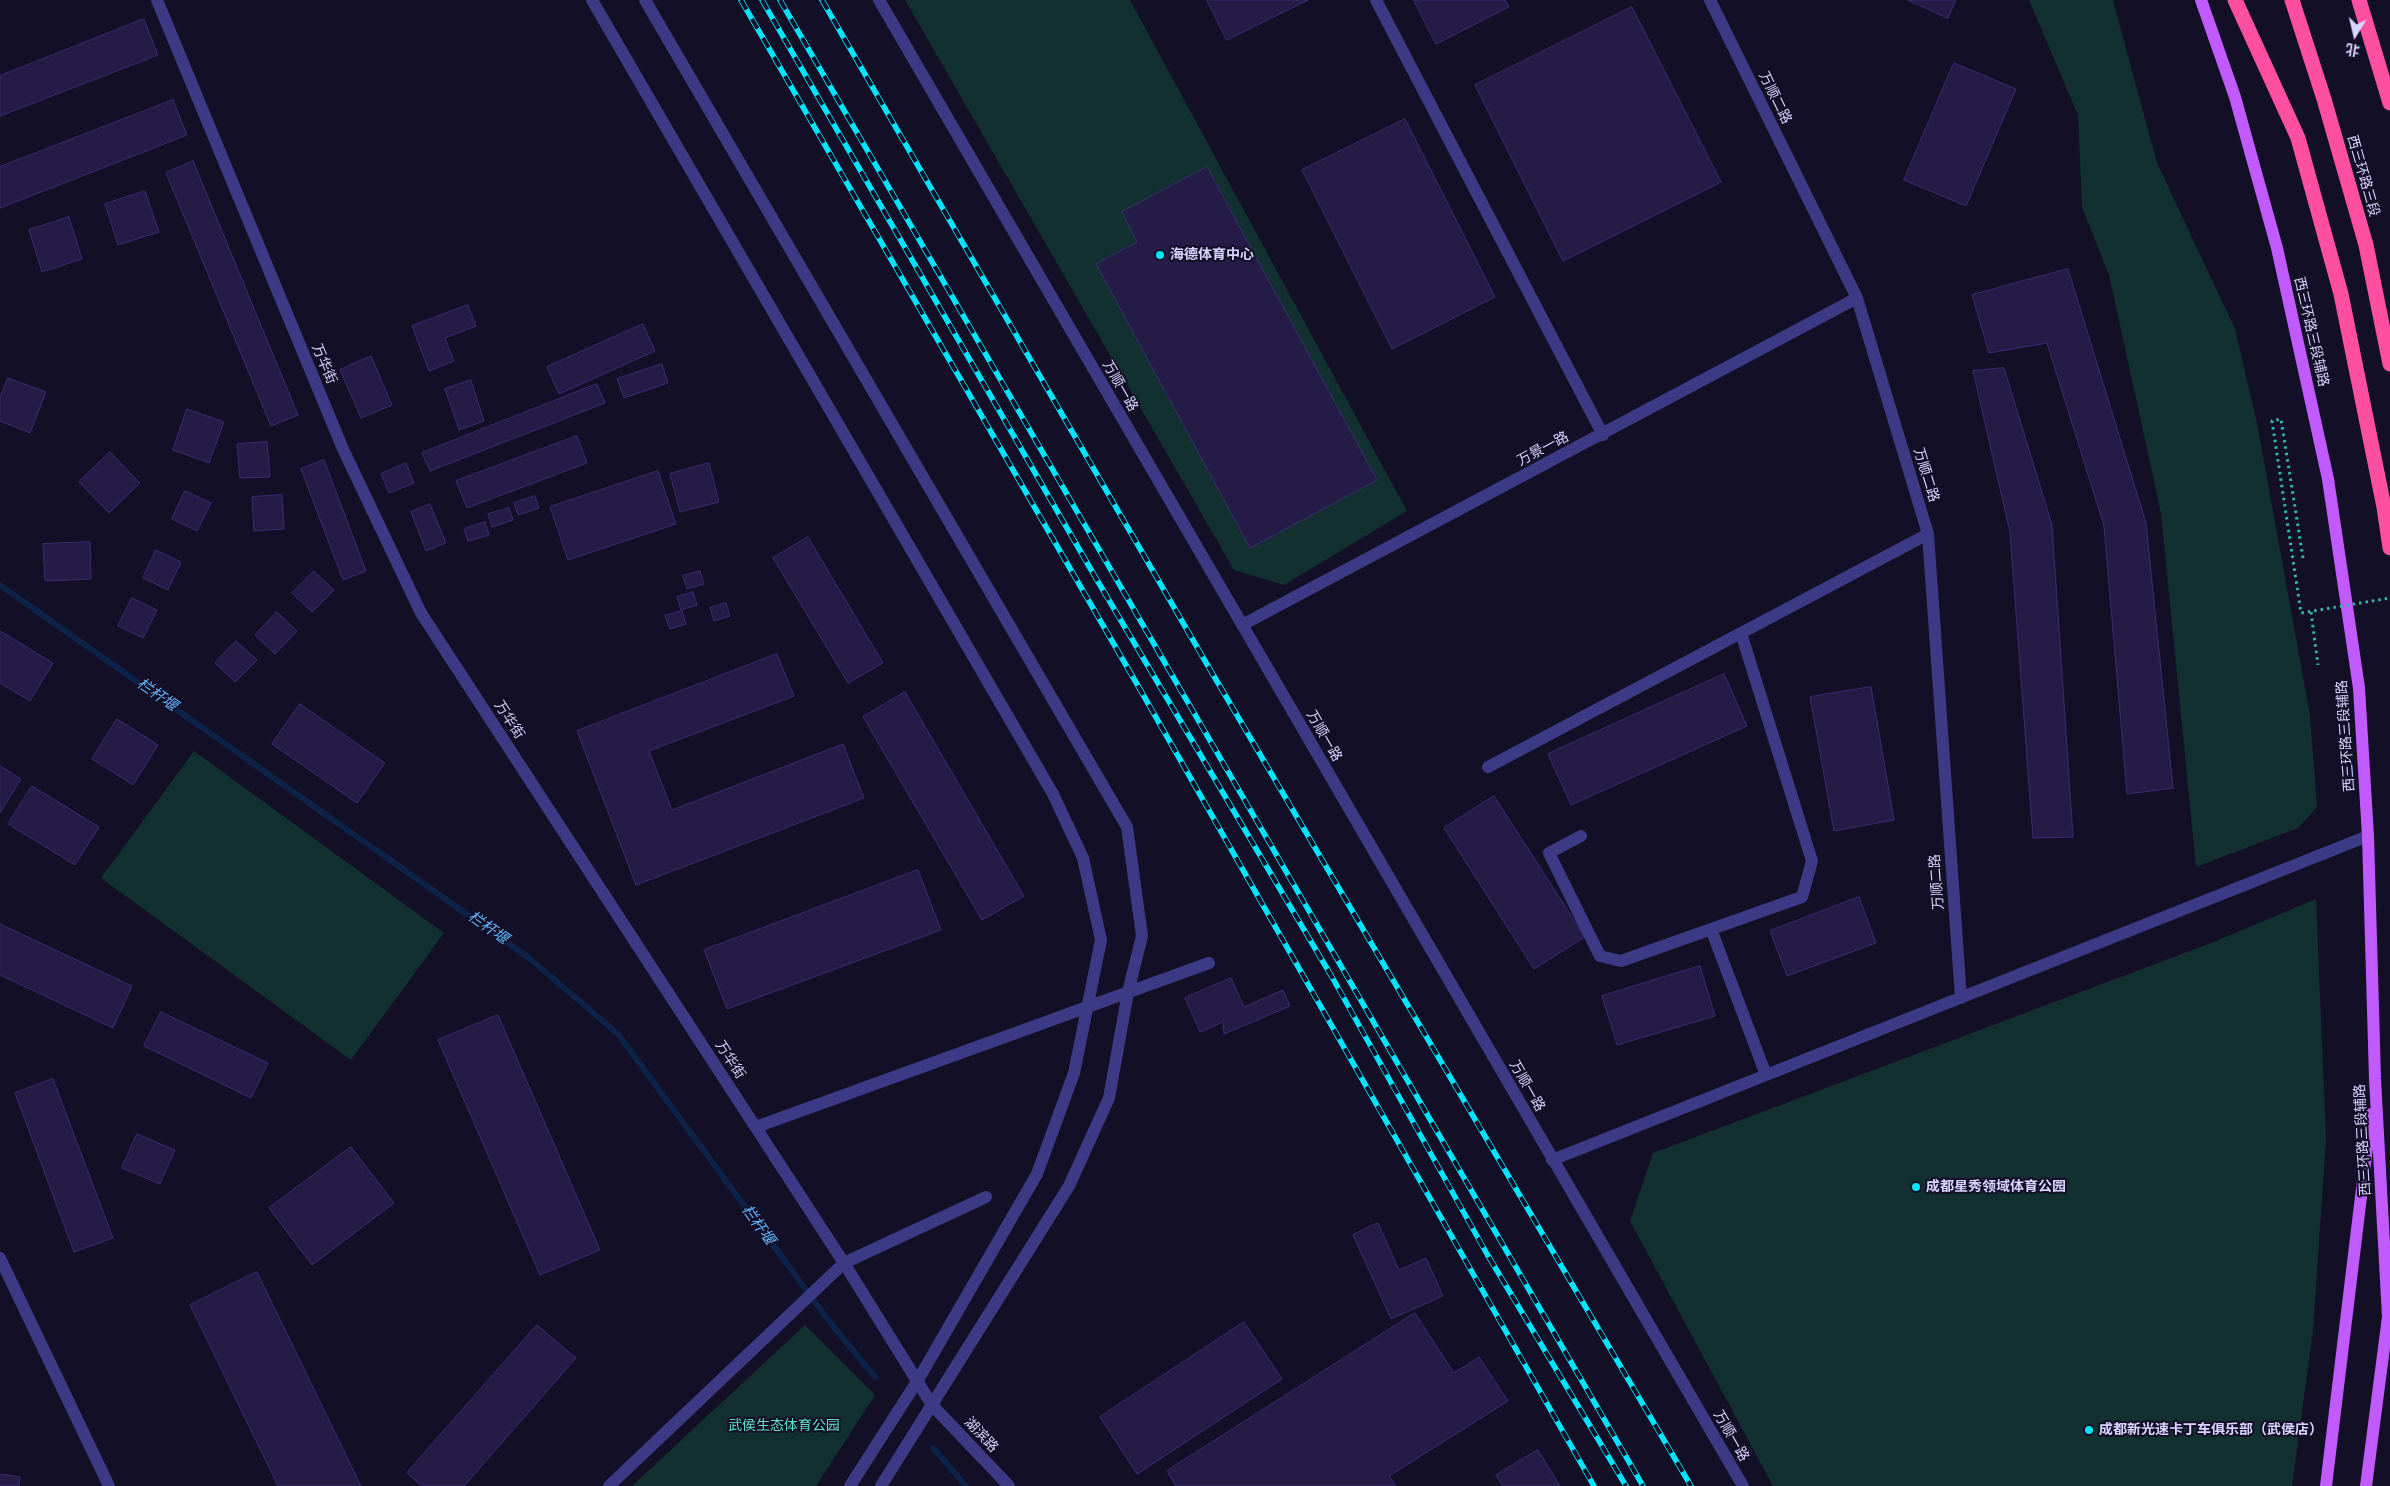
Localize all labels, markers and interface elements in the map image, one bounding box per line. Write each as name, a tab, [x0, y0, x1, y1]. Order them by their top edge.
north arrow	[2330, 10, 2380, 60]
text: 北	[2344, 40, 2361, 60]
street label: 万顺二路	[1755, 69, 1795, 127]
street label: 西三环路三段	[2343, 133, 2383, 219]
place label: 海德体育中心	[1170, 247, 1254, 263]
marker: 海德体育中心	[1154, 249, 1166, 261]
street label: 西三环路三段辅路	[2290, 276, 2332, 388]
street label: 万华街	[308, 341, 340, 387]
street label: 万顺一路	[1099, 358, 1141, 414]
street label: 万景一路	[1514, 428, 1572, 470]
street label: 万顺二路	[1910, 446, 1942, 504]
water label: 栏杆堰	[133, 675, 181, 715]
street label: 西三环路三段辅路	[2334, 680, 2358, 792]
street label: 万华街	[491, 698, 527, 742]
street label: 万顺一路	[1303, 708, 1345, 764]
street label: 万顺二路	[1927, 853, 1947, 911]
water label: 栏杆堰	[464, 908, 512, 948]
street label: 万华街	[712, 1038, 748, 1082]
street label: 万顺一路	[1506, 1058, 1548, 1114]
street label: 西三环路三段辅路	[2352, 1084, 2374, 1196]
place label: 成都星秀领域体育公园	[1926, 1179, 2066, 1195]
marker: 成都星秀领域体育公园	[1910, 1181, 1922, 1193]
water label: 栏杆堰	[737, 1202, 779, 1248]
street label: 万顺一路	[1710, 1408, 1752, 1464]
street label: 湖滨路	[961, 1414, 1001, 1456]
park label: 武侯生态体育公园	[728, 1418, 840, 1434]
place label: 成都新光速卡丁车俱乐部（武侯店）	[2099, 1422, 2323, 1438]
marker: 成都新光速卡丁车俱乐部（武侯店）	[2083, 1424, 2095, 1436]

